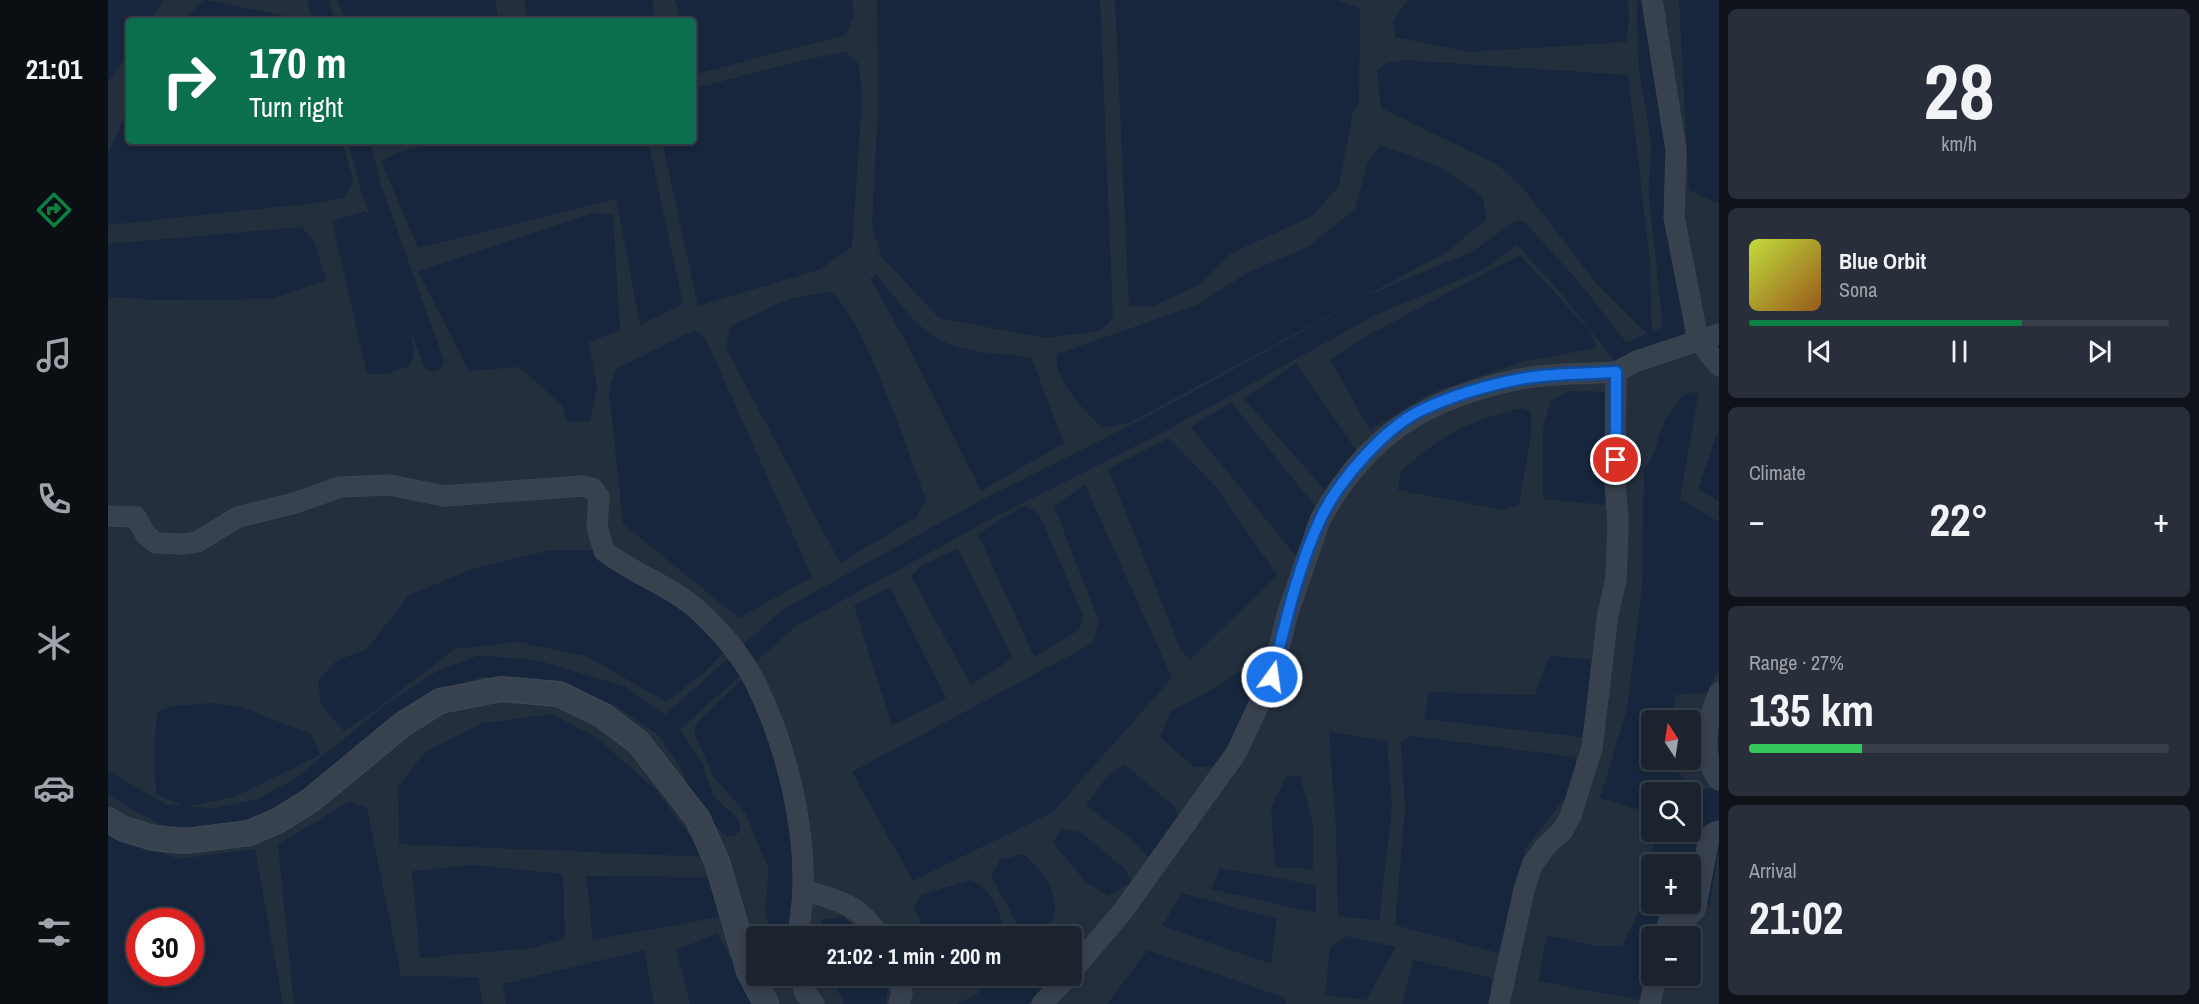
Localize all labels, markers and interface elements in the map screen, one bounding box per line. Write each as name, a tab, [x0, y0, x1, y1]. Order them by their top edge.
text: 170 m	[249, 35, 347, 91]
text: 28	[1923, 38, 1995, 143]
icon: right	[150, 42, 228, 120]
text: 21:01	[26, 51, 82, 87]
text: Turn right	[249, 89, 343, 125]
text: km/h	[1941, 130, 1977, 157]
icon: directions	[33, 189, 75, 231]
text: Blue Orbit	[1839, 246, 1926, 276]
text: Sona	[1839, 276, 1877, 303]
icon: music	[33, 334, 75, 376]
icon: previous	[1803, 335, 1836, 368]
icon: pause	[1943, 335, 1976, 368]
icon: next	[2083, 335, 2116, 368]
pin	[1590, 434, 1641, 485]
icon: arrive	[1599, 443, 1632, 476]
text: Climate	[1749, 459, 1806, 486]
icon: phone	[33, 478, 75, 520]
text: 22°	[1929, 489, 1989, 550]
text: −	[1749, 498, 1765, 542]
text: +	[2153, 498, 2169, 542]
icon: climate	[33, 622, 75, 664]
position arrow	[1240, 645, 1304, 709]
text: Range · 27%	[1749, 649, 1844, 676]
text: 135 km	[1749, 679, 1874, 740]
north arrow	[1641, 710, 1701, 770]
map controls	[1641, 710, 1701, 986]
icon: car	[33, 767, 75, 809]
button: search	[1641, 782, 1701, 842]
button: +	[1641, 854, 1701, 914]
text: Arrival	[1749, 857, 1796, 884]
text: 21:02	[1749, 887, 1843, 948]
speed limit sign: 30	[126, 908, 204, 986]
icon: filters	[33, 911, 75, 953]
button: −	[1641, 926, 1701, 986]
text: 21:02 · 1 min · 200 m	[827, 941, 1001, 971]

